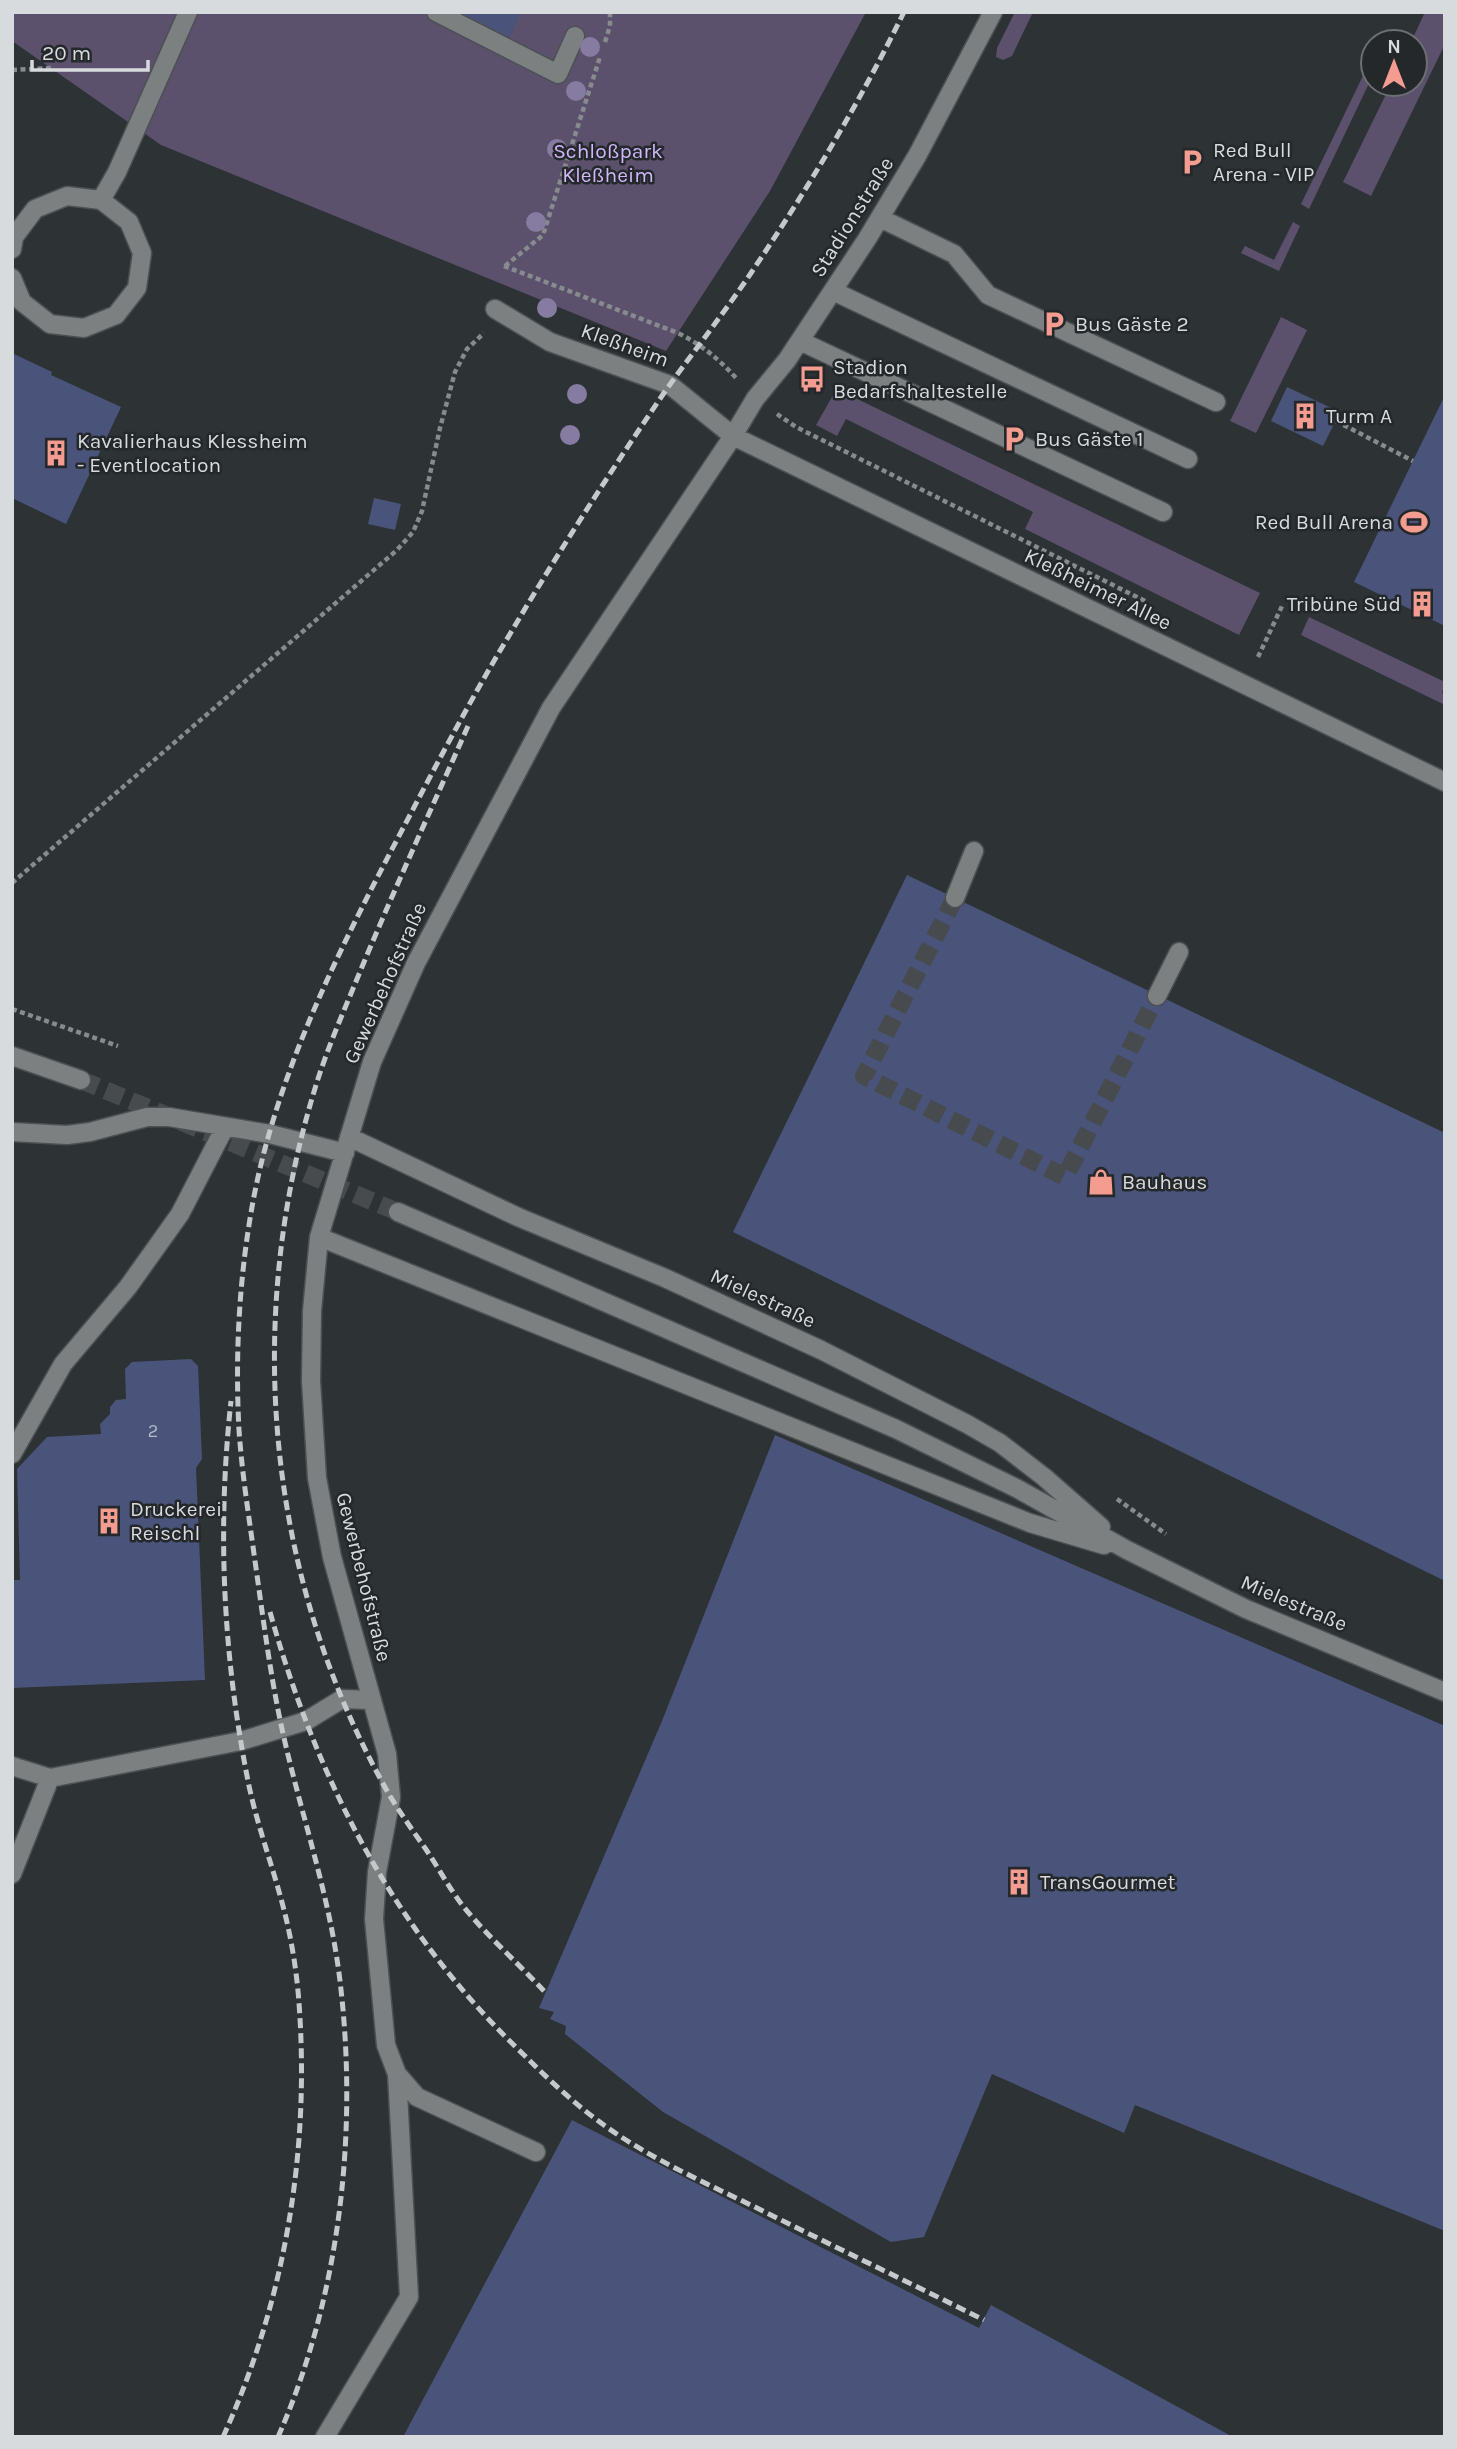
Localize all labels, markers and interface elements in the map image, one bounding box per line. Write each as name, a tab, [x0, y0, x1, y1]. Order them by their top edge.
scale bar	[32, 28, 147, 72]
north arrow	[1359, 28, 1429, 98]
text: N	[1387, 36, 1401, 58]
text: 20 m	[42, 41, 91, 65]
place label: Red Bull Arena - VIP	[1213, 138, 1314, 186]
park label: Schloßpark Kleßheim	[553, 139, 663, 187]
parking icon: Red Bull Arena - VIP	[1177, 147, 1207, 177]
street label: Stadionstraße	[806, 153, 898, 281]
parking icon: Bus Gäste 2	[1039, 309, 1069, 339]
place label: Bus Gäste 2	[1075, 312, 1189, 336]
street label: Kleßheim	[578, 318, 672, 372]
place label: Stadion Bedarfshaltestelle	[833, 355, 1007, 403]
bus stop icon: Stadion Bedarfshaltestelle	[797, 364, 827, 394]
building icon: Turm A	[1290, 401, 1320, 431]
place label: Turm A	[1326, 404, 1392, 428]
parking icon: Bus Gäste 1	[999, 424, 1029, 454]
place label: Bus Gäste 1	[1035, 427, 1144, 451]
place label: Kavalierhaus Klessheim - Eventlocation	[77, 429, 308, 477]
building icon: Kavalierhaus Klessheim - Eventlocation	[41, 438, 71, 468]
sports icon: Red Bull Arena	[1399, 507, 1429, 537]
place label: Red Bull Arena	[1255, 510, 1393, 534]
street label: Kleßheimer Allee	[1021, 543, 1175, 635]
building icon: Tribüne Süd	[1407, 589, 1437, 619]
place label: Tribüne Süd	[1287, 592, 1401, 616]
street label: Gewerbehofstraße	[339, 899, 431, 1067]
shop icon: Bauhaus	[1086, 1167, 1116, 1197]
place label: Bauhaus	[1122, 1170, 1207, 1194]
street label: Mielestraße	[707, 1263, 819, 1333]
house number: 2	[148, 1420, 158, 1442]
street label: Gewerbehofstraße	[331, 1490, 397, 1664]
place label: Druckerei Reischl	[130, 1497, 222, 1545]
building icon: Druckerei Reischl	[94, 1506, 124, 1536]
street label: Mielestraße	[1237, 1570, 1351, 1636]
building icon: TransGourmet	[1004, 1867, 1034, 1897]
place label: TransGourmet	[1040, 1870, 1176, 1894]

